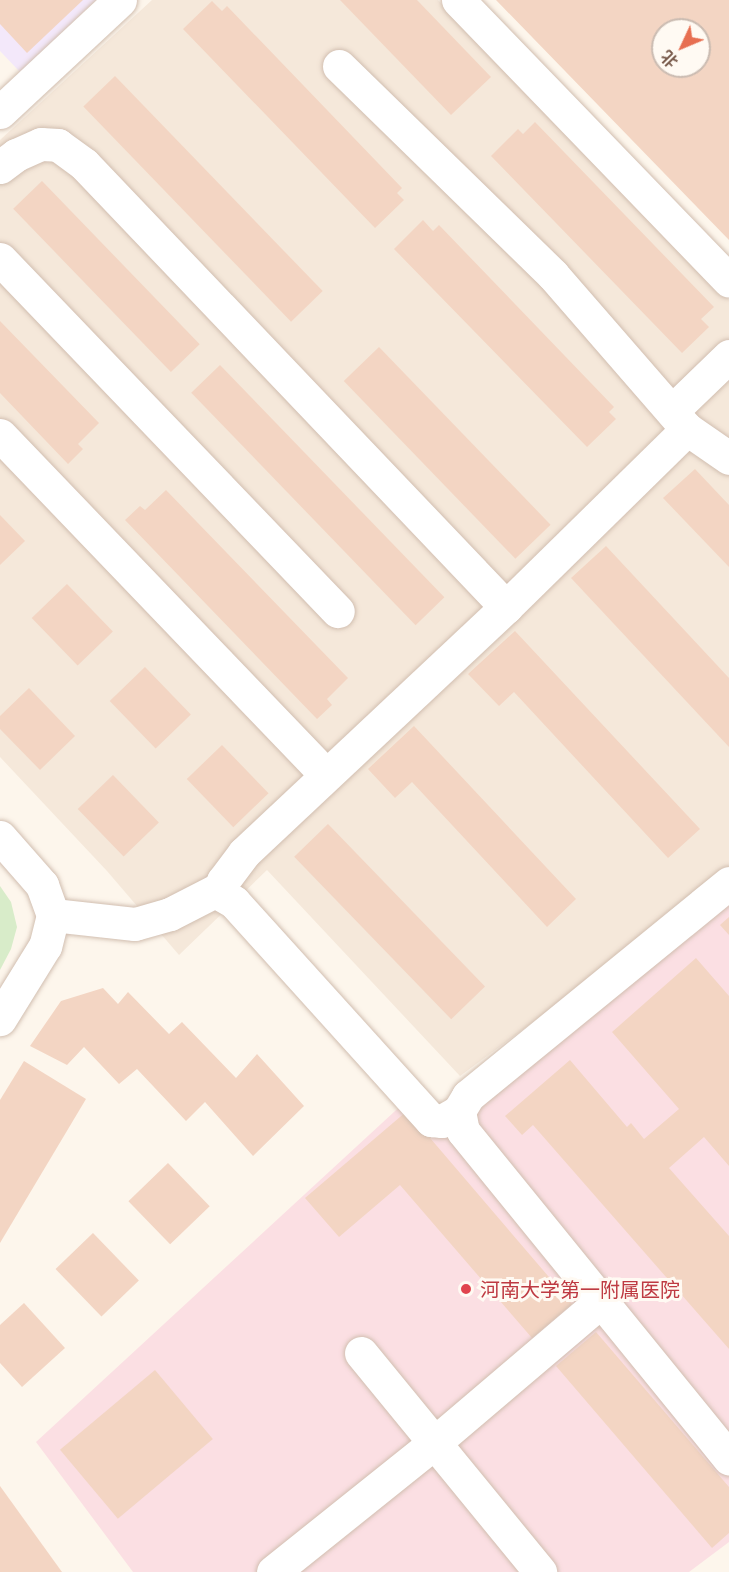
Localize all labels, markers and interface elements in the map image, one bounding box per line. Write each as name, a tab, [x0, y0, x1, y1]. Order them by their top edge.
north arrow	[651, 18, 711, 78]
text: 北	[657, 47, 682, 71]
place label: 河南大学第一附属医院	[480, 1277, 680, 1301]
marker: 河南大学第一附属医院	[457, 1280, 475, 1298]

